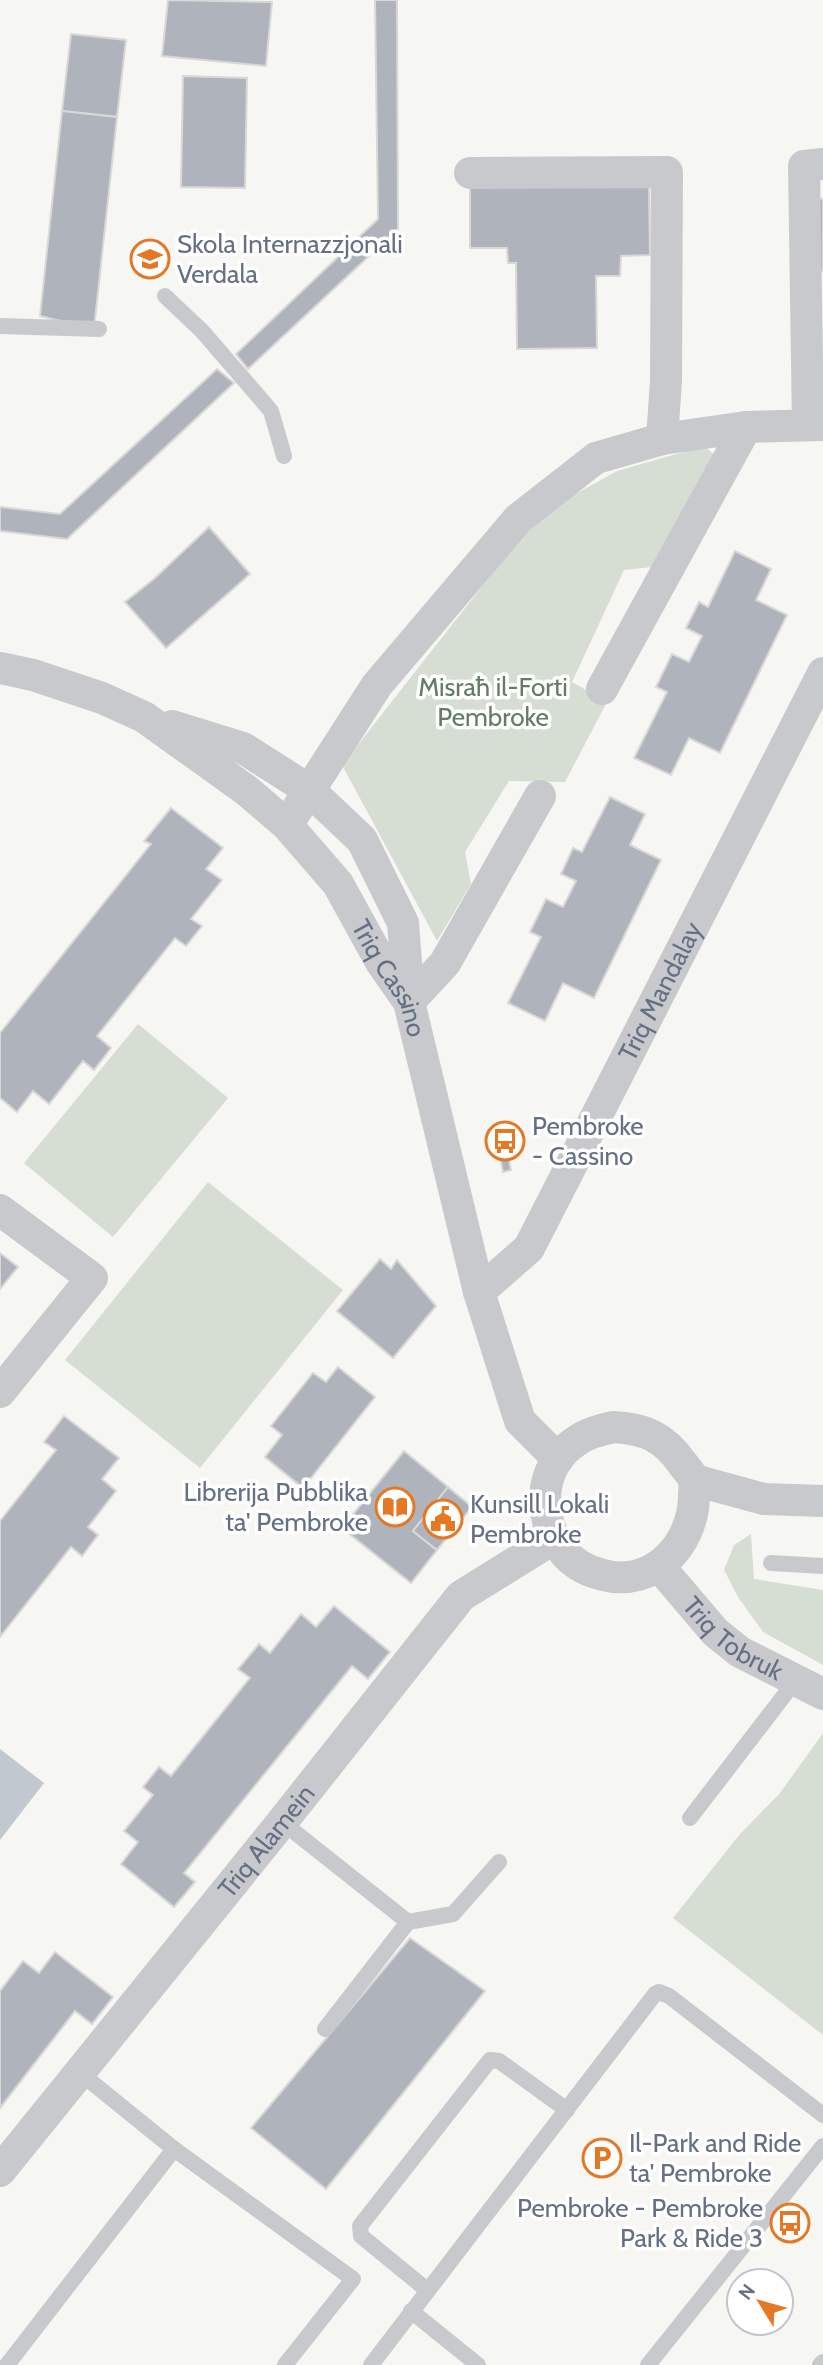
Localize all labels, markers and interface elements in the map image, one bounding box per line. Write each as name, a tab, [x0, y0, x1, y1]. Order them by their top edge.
place label: Skola Internazzjonali Verdala	[177, 228, 403, 290]
school or university icon: Skola Internazzjonali Verdala	[129, 238, 171, 280]
park label: Misraħ il-Forti Pembroke	[418, 671, 568, 733]
street label: Triq Cassino	[345, 914, 433, 1040]
street label: Triq Mandalay	[611, 916, 709, 1066]
place label: Pembroke - Cassino	[532, 1110, 644, 1172]
bus stop icon: Pembroke - Cassino	[484, 1120, 526, 1162]
place label: Librerija Pubblika ta' Pembroke	[183, 1476, 369, 1538]
library icon: Librerija Pubblika ta' Pembroke	[374, 1486, 416, 1528]
place label: Kunsill Lokali Pembroke	[470, 1488, 609, 1550]
public building icon: Kunsill Lokali Pembroke	[422, 1498, 464, 1540]
street label: Triq Tobruk	[676, 1590, 789, 1687]
street label: Triq Alamein	[211, 1778, 322, 1904]
place label: Il-Park and Ride ta' Pembroke	[629, 2127, 801, 2189]
parking icon: Il-Park and Ride ta' Pembroke	[581, 2137, 623, 2179]
place label: Pembroke - Pembroke Park & Ride 3	[517, 2192, 763, 2254]
bus stop icon: Pembroke - Pembroke Park & Ride 3	[769, 2202, 811, 2244]
north arrow	[725, 2267, 795, 2337]
text: N	[734, 2280, 760, 2304]

